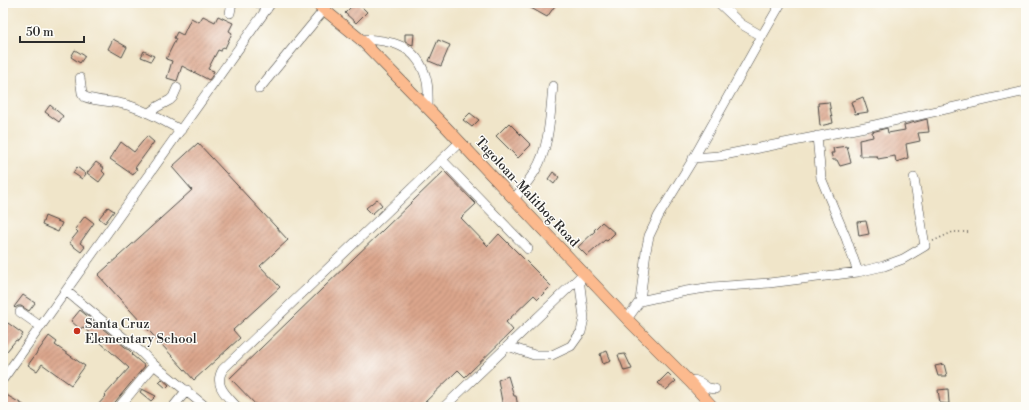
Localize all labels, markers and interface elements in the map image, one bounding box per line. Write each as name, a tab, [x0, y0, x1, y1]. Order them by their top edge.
scale bar	[20, 18, 84, 44]
text: 50 m	[26, 25, 54, 40]
street label: Tagoloan-Malitbog Road	[472, 134, 583, 251]
place label: Santa Cruz Elementary School	[85, 316, 197, 347]
marker: Santa Cruz Elementary School	[72, 326, 82, 336]

